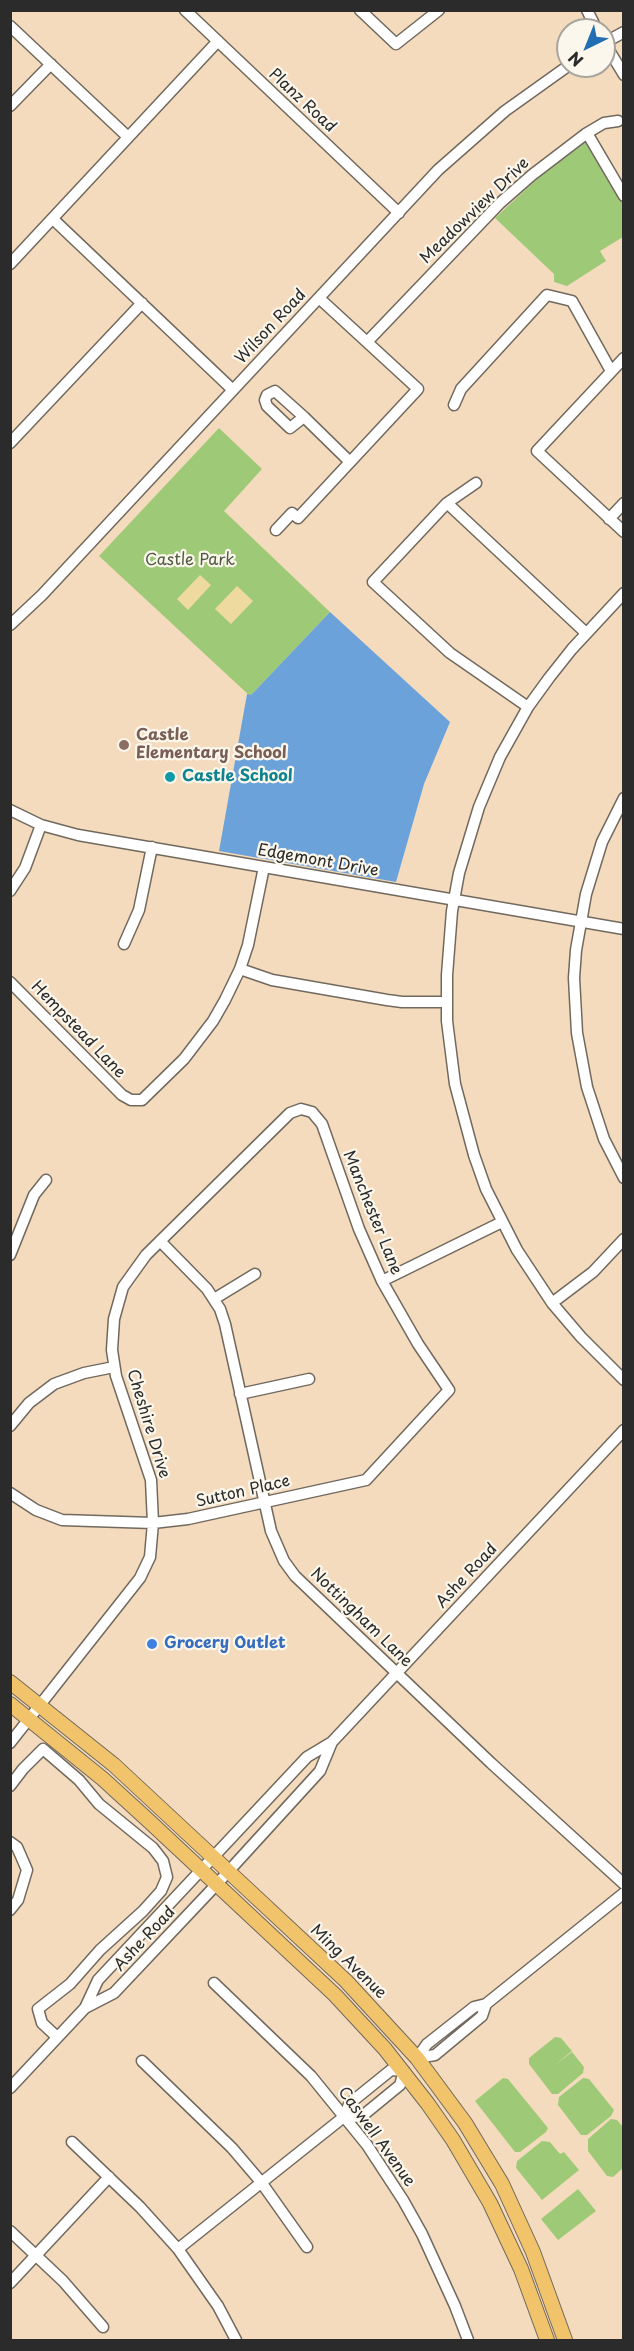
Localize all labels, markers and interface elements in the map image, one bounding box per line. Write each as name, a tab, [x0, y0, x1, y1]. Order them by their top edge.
north arrow	[556, 18, 616, 78]
text: N	[562, 47, 588, 73]
street label: Planz Road	[264, 65, 340, 137]
street label: Meadowview Drive	[416, 154, 534, 268]
street label: Wilson Road	[232, 286, 310, 368]
park label: Castle Park	[145, 551, 235, 571]
place label: Castle Elementary School	[136, 726, 287, 764]
marker: Castle Elementary School	[117, 738, 131, 752]
place label: Castle School	[182, 767, 293, 787]
marker: Castle School	[163, 770, 177, 784]
street label: Edgemont Drive	[256, 841, 380, 881]
street label: Hempstead Lane	[27, 977, 129, 1083]
street label: Manchester Lane	[338, 1148, 406, 1278]
street label: Cheshire Drive	[122, 1367, 174, 1481]
street label: Sutton Place	[194, 1472, 292, 1512]
street label: Ashe Road	[432, 1540, 502, 1612]
street label: Nottingham Lane	[306, 1565, 416, 1671]
place label: Grocery Outlet	[164, 1634, 286, 1654]
marker: Grocery Outlet	[145, 1637, 159, 1651]
street label: Ashe Road	[110, 1903, 180, 1975]
street label: Ming Avenue	[306, 1921, 390, 2003]
street label: Caswell Avenue	[333, 2083, 419, 2191]

